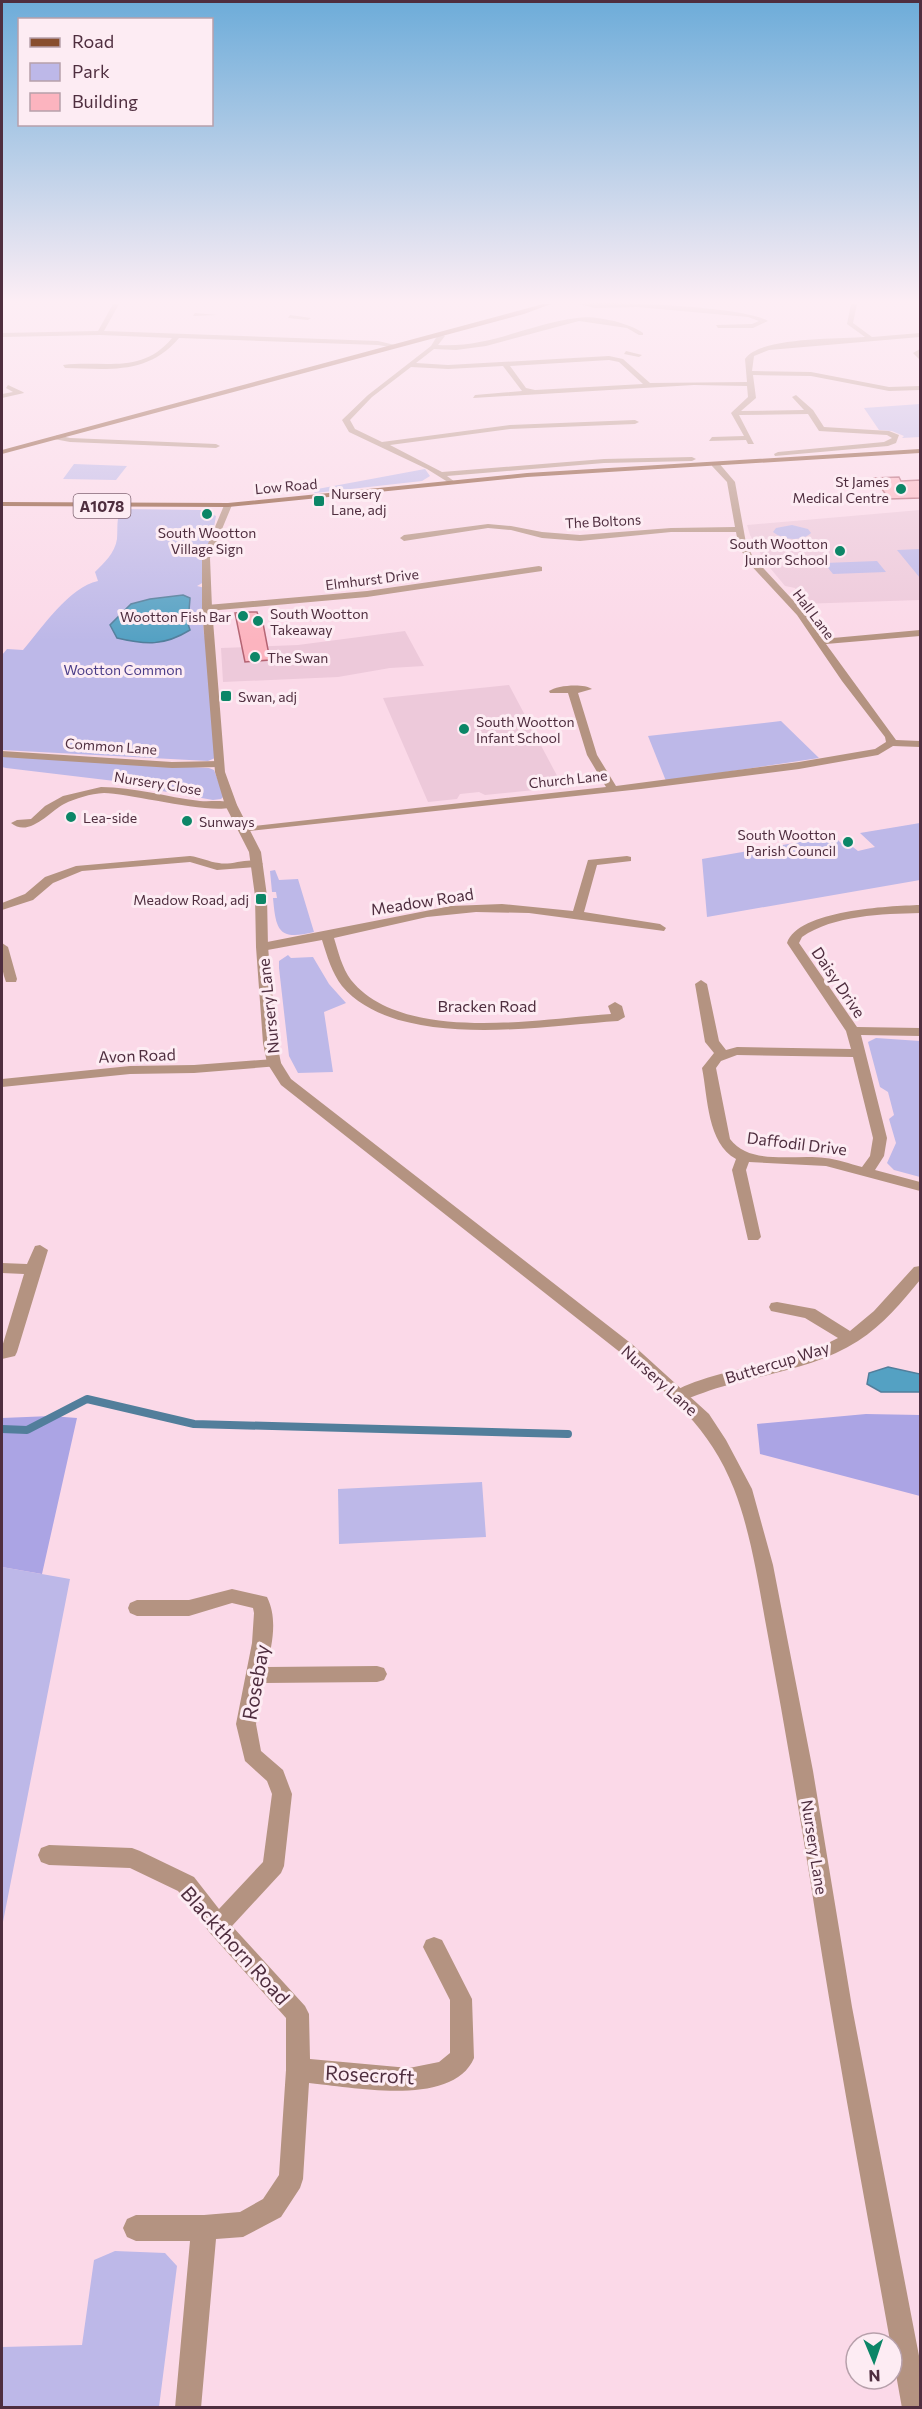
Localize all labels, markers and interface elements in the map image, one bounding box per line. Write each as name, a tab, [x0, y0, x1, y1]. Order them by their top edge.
legend	[18, 18, 213, 126]
text: Road	[72, 30, 114, 52]
text: Park	[72, 60, 110, 82]
text: Building	[72, 90, 138, 112]
place label: St James Medical Centre	[793, 473, 889, 506]
street label: Low Road	[254, 475, 318, 497]
marker: St James Medical Centre	[894, 482, 908, 496]
place label: Nursery Lane, adj	[331, 485, 387, 518]
road number: A1078	[74, 494, 130, 518]
marker: Nursery Lane, adj	[312, 494, 326, 508]
marker: South Wootton Village Sign	[200, 507, 214, 521]
street label: The Boltons	[564, 511, 642, 531]
place label: South Wootton Village Sign	[158, 524, 256, 557]
place label: South Wootton Junior School	[729, 535, 828, 568]
marker: South Wootton Junior School	[833, 544, 847, 558]
street label: Elmhurst Drive	[324, 565, 420, 593]
street label: Hall Lane	[790, 586, 838, 642]
place label: South Wootton Takeaway	[270, 605, 369, 638]
place label: Wootton Fish Bar	[120, 608, 231, 625]
marker: Wootton Fish Bar	[236, 609, 250, 623]
marker: South Wootton Takeaway	[251, 614, 265, 628]
place label: The Swan	[267, 649, 328, 666]
marker: The Swan	[248, 650, 262, 664]
park label: Wootton Common	[63, 661, 183, 678]
place label: Swan, adj	[238, 688, 297, 705]
marker: Swan, adj	[219, 689, 233, 703]
place label: South Wootton Infant School	[476, 713, 575, 746]
marker: South Wootton Infant School	[457, 722, 471, 736]
street label: Common Lane	[64, 734, 158, 758]
street label: Church Lane	[528, 766, 608, 792]
street label: Nursery Close	[113, 768, 203, 798]
place label: Lea-side	[83, 809, 137, 826]
marker: Lea-side	[64, 810, 78, 824]
place label: Sunways	[199, 813, 255, 830]
marker: Sunways	[180, 814, 194, 828]
place label: South Wootton Parish Council	[737, 826, 836, 859]
marker: South Wootton Parish Council	[841, 835, 855, 849]
street label: Meadow Road	[369, 883, 475, 919]
place label: Meadow Road, adj	[133, 891, 249, 908]
marker: Meadow Road, adj	[254, 892, 268, 906]
street label: Daisy Drive	[808, 943, 870, 1021]
street label: Nursery Lane	[254, 957, 282, 1055]
street label: Bracken Road	[437, 996, 537, 1015]
street label: Avon Road	[98, 1044, 176, 1066]
street label: Daffodil Drive	[746, 1127, 848, 1159]
street label: Buttercup Way	[723, 1337, 831, 1387]
street label: Nursery Lane	[618, 1341, 702, 1419]
street label: Rosebay	[237, 1642, 273, 1722]
street label: Nursery Lane	[798, 1798, 832, 1896]
street label: Blackthorn Road	[177, 1881, 295, 2009]
street label: Rosecroft	[325, 2060, 415, 2088]
north arrow	[844, 2331, 904, 2391]
text: N	[868, 2367, 881, 2386]

